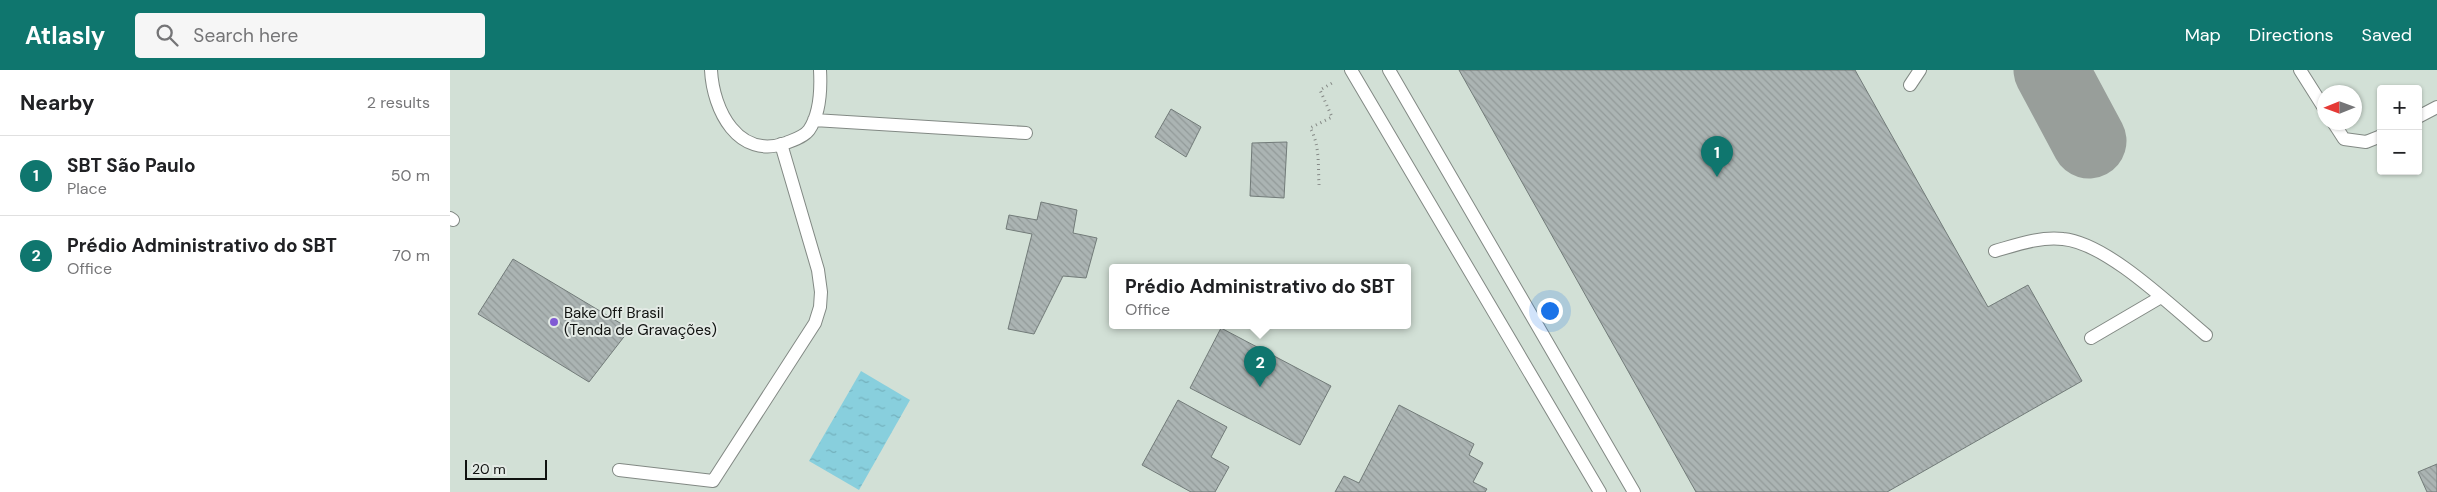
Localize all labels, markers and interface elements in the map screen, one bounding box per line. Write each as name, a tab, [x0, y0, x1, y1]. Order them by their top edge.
search box	[135, 13, 485, 58]
text: Atlasly	[25, 20, 105, 51]
icon: search	[153, 21, 181, 49]
text: Search here	[193, 23, 298, 48]
text: Map	[2185, 23, 2221, 47]
text: Directions	[2249, 23, 2334, 47]
text: Saved	[2362, 23, 2412, 47]
north arrow	[2317, 85, 2362, 130]
map controls	[2377, 85, 2422, 175]
button: +	[2377, 85, 2422, 130]
text: Nearby	[20, 89, 94, 117]
text: 2 results	[367, 92, 430, 113]
button: −	[2377, 130, 2422, 175]
pin: 1	[1701, 136, 1733, 177]
text: SBT São Paulo	[67, 153, 195, 178]
text: 1	[33, 165, 39, 186]
text: 50 m	[391, 165, 430, 186]
text: Place	[67, 178, 107, 199]
text: Prédio Administrativo do SBT	[67, 233, 337, 258]
text: 2	[31, 245, 41, 266]
text: 70 m	[392, 245, 430, 266]
text: Office	[67, 258, 112, 279]
popup	[1109, 264, 1411, 329]
text: Prédio Administrativo do SBT	[1125, 274, 1395, 299]
your location	[1537, 298, 1563, 324]
text: Office	[1125, 299, 1170, 320]
place label: Bake Off Brasil (Tenda de Gravações)	[564, 303, 717, 340]
marker: Bake Off Brasil (Tenda de Gravações)	[548, 316, 560, 328]
pin: 2	[1244, 346, 1276, 387]
scale bar	[465, 457, 548, 480]
text: 20 m	[472, 460, 506, 478]

